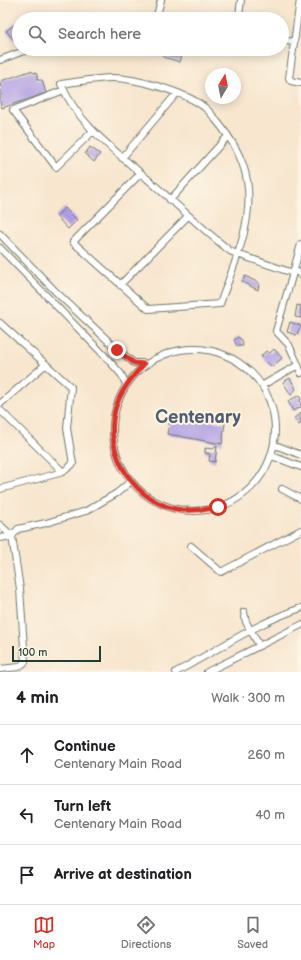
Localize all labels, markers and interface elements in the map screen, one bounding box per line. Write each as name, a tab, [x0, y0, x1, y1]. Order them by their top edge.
search box	[12, 12, 289, 56]
icon: search	[26, 23, 48, 45]
text: Search here	[58, 25, 141, 44]
north arrow	[205, 68, 241, 104]
route end	[108, 341, 126, 359]
district label: Centenary	[155, 407, 241, 428]
route start	[209, 498, 227, 516]
scale bar	[12, 644, 101, 663]
text: 100 m	[18, 646, 47, 659]
text: 4 min	[16, 688, 59, 708]
text: Walk · 300 m	[211, 690, 285, 706]
text: Continue	[54, 737, 116, 756]
icon: ahead	[16, 744, 38, 766]
text: 260 m	[247, 747, 285, 763]
text: Centenary Main Road	[54, 756, 182, 772]
text: Turn left	[54, 797, 111, 816]
icon: left	[16, 804, 38, 826]
text: 40 m	[255, 807, 285, 823]
text: Centenary Main Road	[54, 816, 182, 832]
icon: arrive	[16, 864, 38, 886]
text: Arrive at destination	[54, 865, 192, 884]
tab: Map	[33, 914, 55, 951]
tab: Directions	[121, 914, 171, 951]
tab: Saved	[237, 914, 268, 951]

